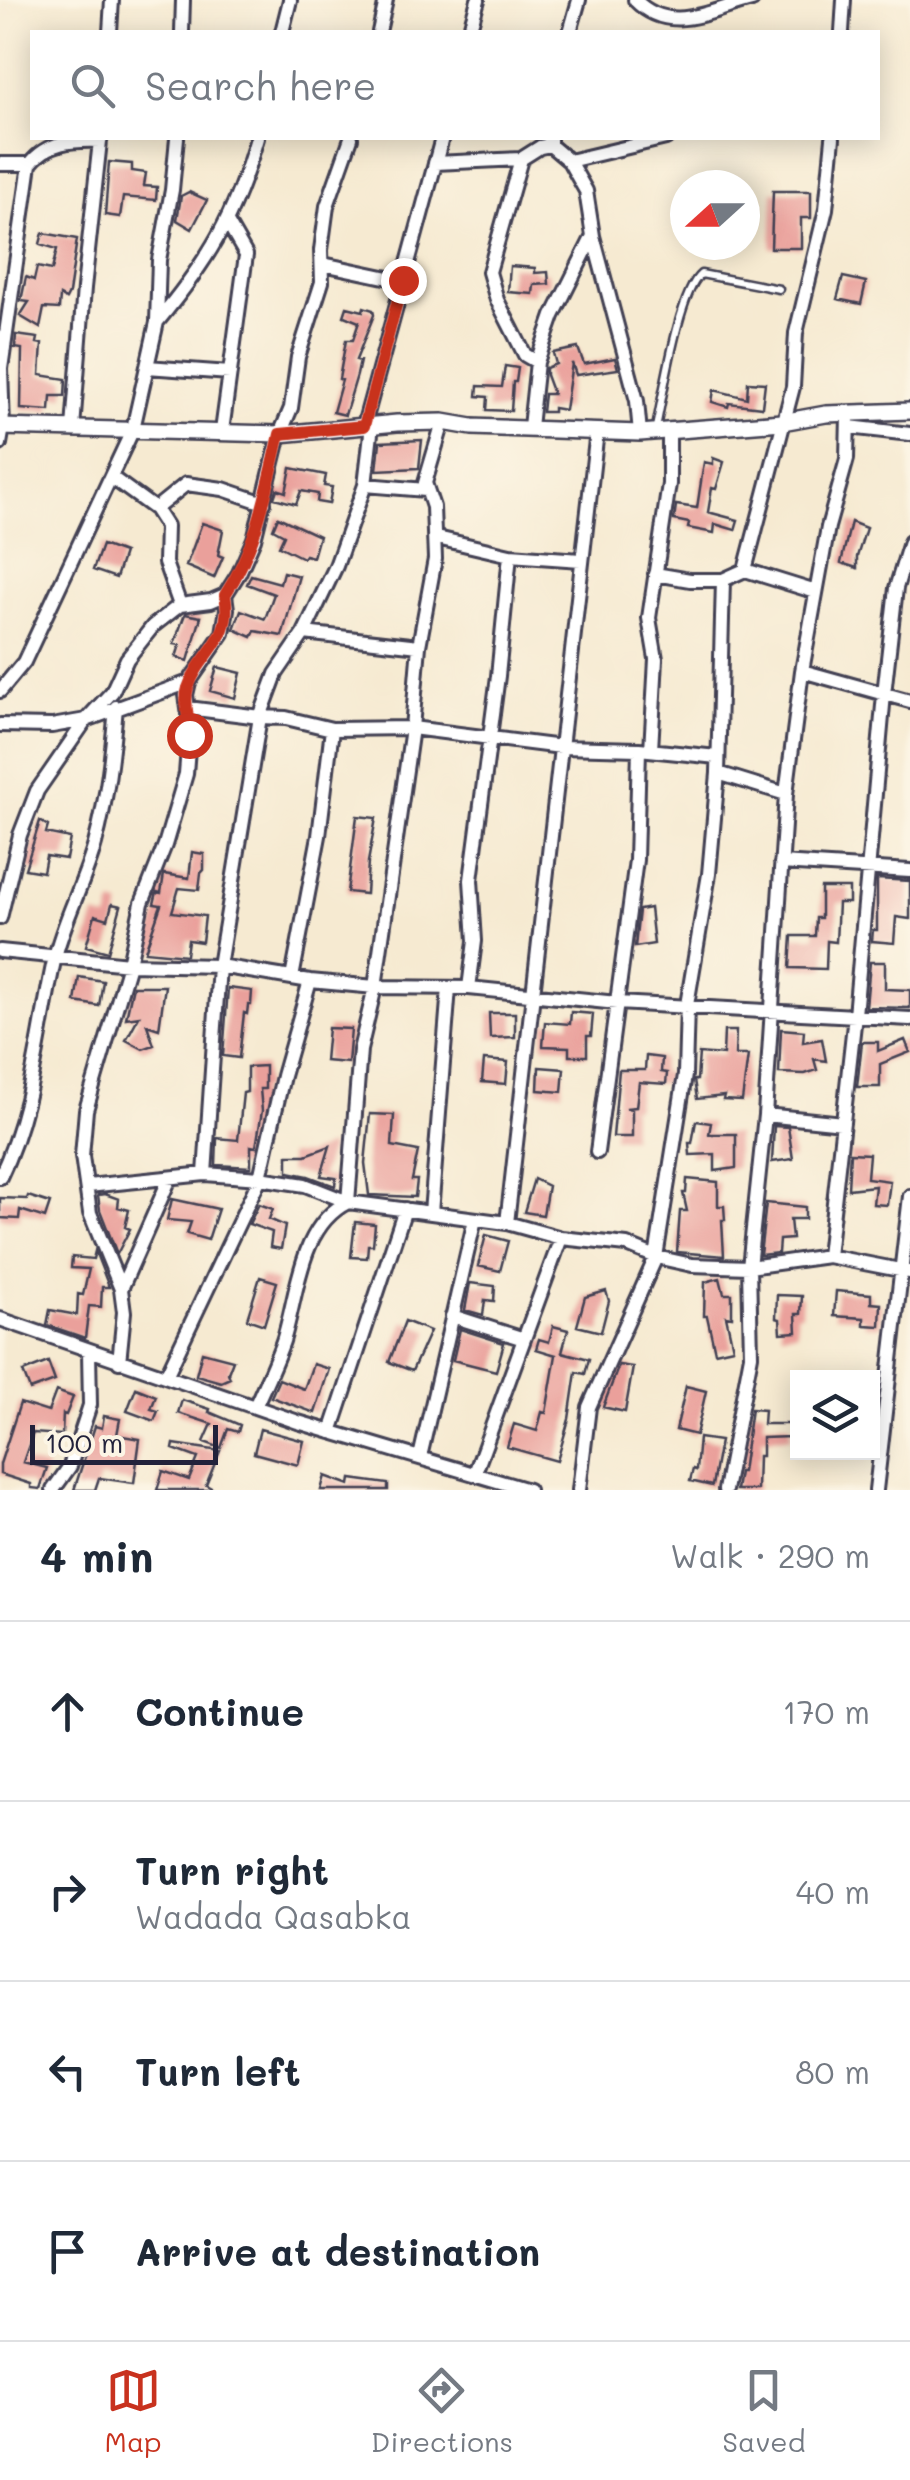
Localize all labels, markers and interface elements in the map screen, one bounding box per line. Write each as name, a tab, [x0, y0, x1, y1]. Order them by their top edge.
search box	[30, 30, 880, 140]
icon: search	[65, 58, 120, 113]
text: Search here	[145, 60, 376, 110]
north arrow	[670, 170, 760, 260]
route end	[381, 258, 427, 304]
route start	[167, 713, 213, 759]
map controls	[790, 1370, 880, 1460]
button: layers	[790, 1370, 880, 1460]
scale bar	[30, 1420, 218, 1464]
text: 100 m	[45, 1424, 123, 1460]
text: 4 min	[40, 1528, 153, 1583]
text: Walk · 290 m	[670, 1534, 870, 1576]
icon: ahead	[40, 1684, 95, 1739]
text: Continue	[135, 1686, 304, 1736]
text: 170 m	[782, 1690, 870, 1732]
text: Turn right	[135, 1845, 329, 1895]
icon: right	[40, 1864, 95, 1919]
text: 40 m	[796, 1870, 870, 1912]
text: Wadada Qasabka	[135, 1895, 411, 1937]
icon: left	[40, 2044, 95, 2099]
text: Turn left	[135, 2046, 301, 2096]
text: 80 m	[795, 2050, 870, 2092]
icon: arrive	[40, 2224, 95, 2279]
text: Arrive at destination	[135, 2226, 540, 2276]
tab: Map	[105, 2363, 162, 2459]
tab: Directions	[371, 2363, 513, 2459]
tab: Saved	[722, 2363, 805, 2459]

